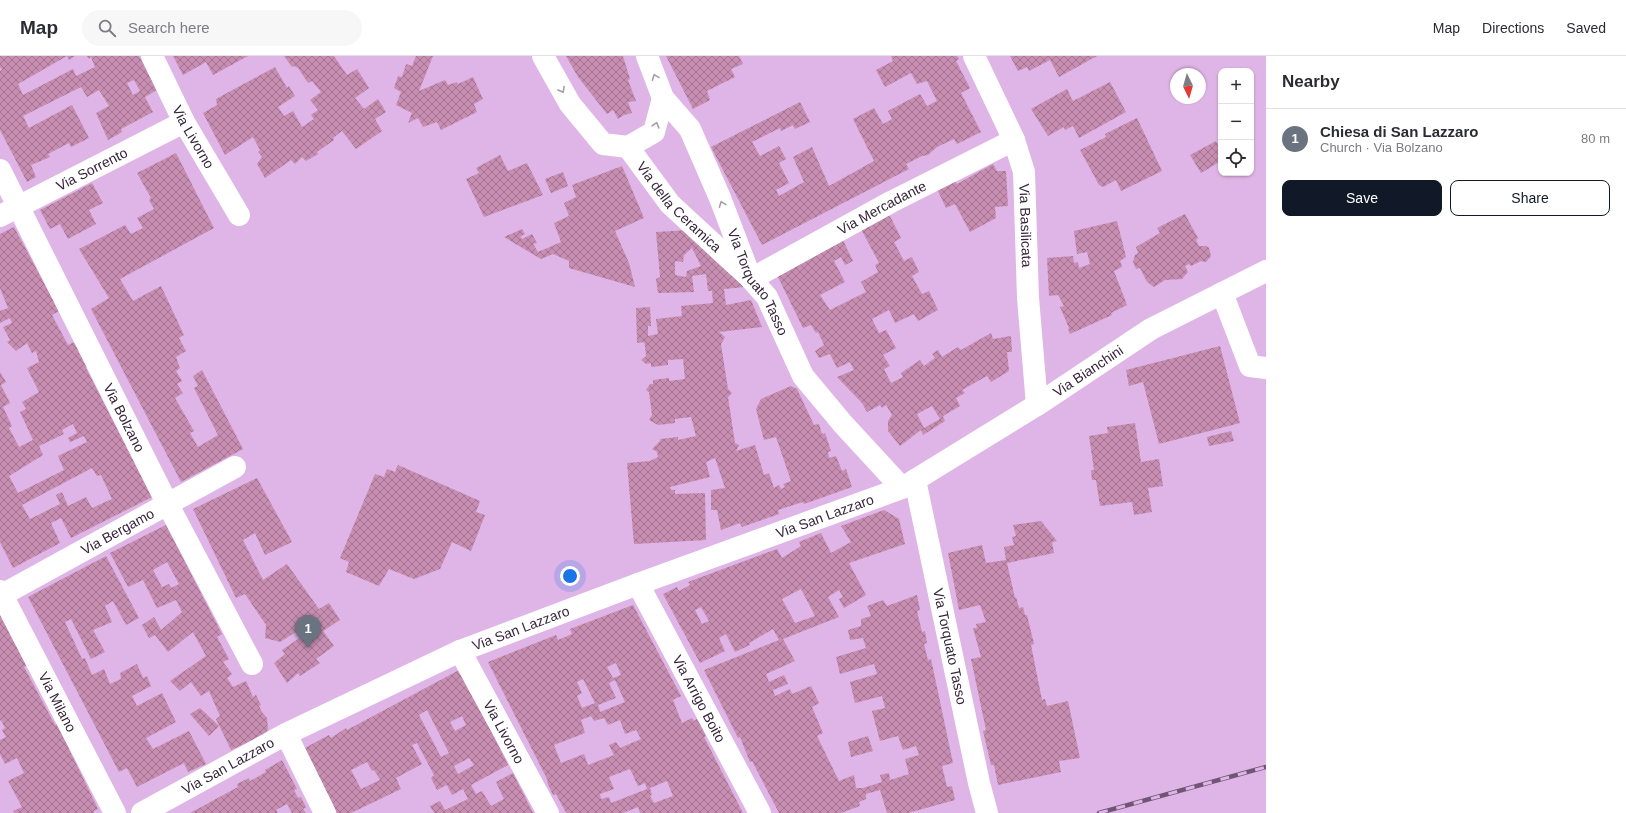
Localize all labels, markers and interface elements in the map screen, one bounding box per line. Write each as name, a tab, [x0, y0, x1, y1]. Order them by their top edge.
search box	[82, 10, 362, 46]
text: Map	[20, 17, 58, 38]
icon: search	[96, 17, 118, 39]
text: Search here	[128, 19, 210, 36]
text: Map	[1433, 20, 1460, 36]
text: Directions	[1482, 20, 1544, 36]
text: Saved	[1566, 20, 1606, 36]
north arrow	[1170, 68, 1206, 104]
map controls	[1218, 68, 1254, 176]
button: +	[1218, 68, 1254, 104]
text: Nearby	[1282, 72, 1340, 91]
one-way arrow	[652, 74, 660, 81]
one-way arrow	[557, 86, 565, 93]
street label: Via Livorno	[169, 103, 218, 172]
button: −	[1218, 104, 1254, 140]
one-way arrow	[651, 122, 660, 129]
text: Chiesa di San Lazzaro	[1320, 123, 1478, 140]
text: 1	[1291, 131, 1299, 146]
text: 80 m	[1581, 131, 1610, 146]
button: locate	[1218, 140, 1254, 176]
text: Church · Via Bolzano	[1320, 140, 1443, 155]
street label: Via Sorrento	[53, 144, 130, 194]
street label: Via della Ceramica	[634, 159, 725, 255]
street label: Via Mercadante	[835, 178, 929, 238]
button: Save	[1282, 180, 1442, 216]
button: Share	[1450, 180, 1610, 216]
street label: Via Basilicata	[1016, 183, 1035, 268]
one-way arrow	[719, 200, 727, 207]
street label: Via Torquato Tasso	[724, 226, 791, 338]
street label: Via Bianchini	[1050, 342, 1126, 400]
street label: Via Bolzano	[100, 381, 148, 455]
street label: Via San Lazzaro	[774, 491, 876, 541]
street label: Via Bergamo	[78, 505, 157, 558]
your location	[560, 566, 580, 586]
street label: Via Torquato Tasso	[930, 587, 970, 706]
street label: Via San Lazzaro	[470, 602, 572, 654]
pin: 1	[295, 615, 321, 648]
street label: Via Arrigo Boito	[669, 652, 729, 745]
street label: Via Milano	[35, 669, 80, 735]
street label: Via Livorno	[480, 697, 528, 767]
street label: Via San Lazzaro	[179, 734, 277, 798]

